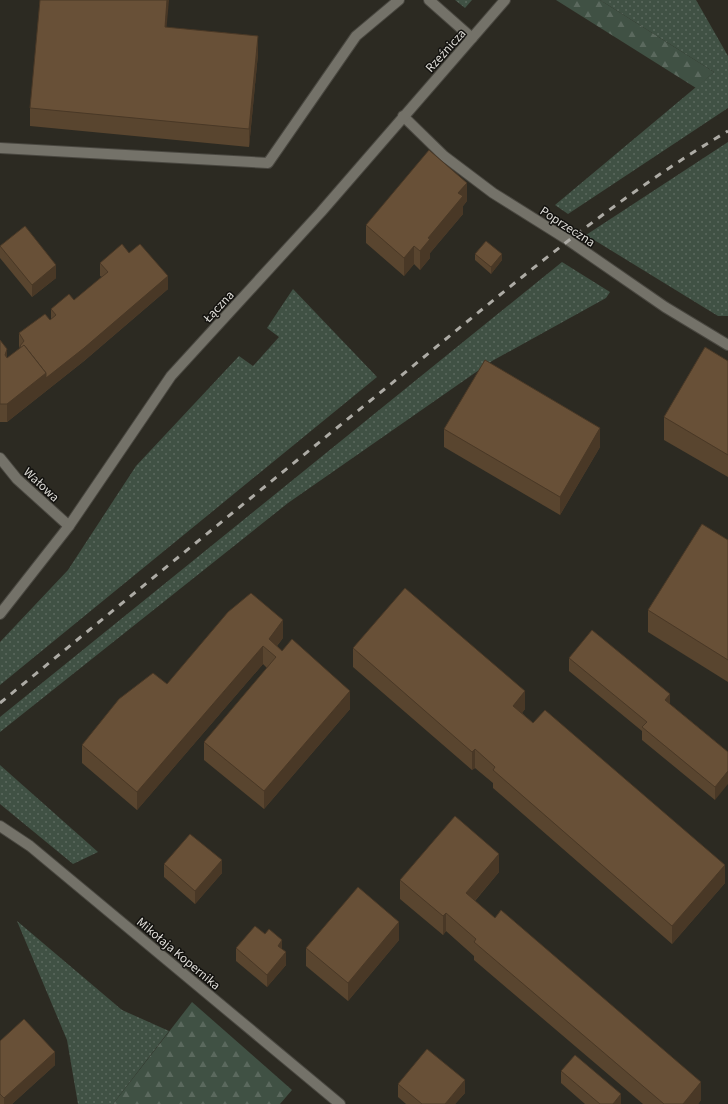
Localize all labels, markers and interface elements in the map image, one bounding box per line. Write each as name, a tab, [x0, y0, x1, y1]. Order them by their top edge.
street label: Rzeźnicza	[421, 25, 470, 76]
street label: Poprzeczna	[536, 202, 599, 251]
street label: Łączna	[198, 287, 238, 328]
street label: Wałowa	[19, 463, 63, 506]
street label: Mikołaja Kopernika	[133, 913, 224, 994]

